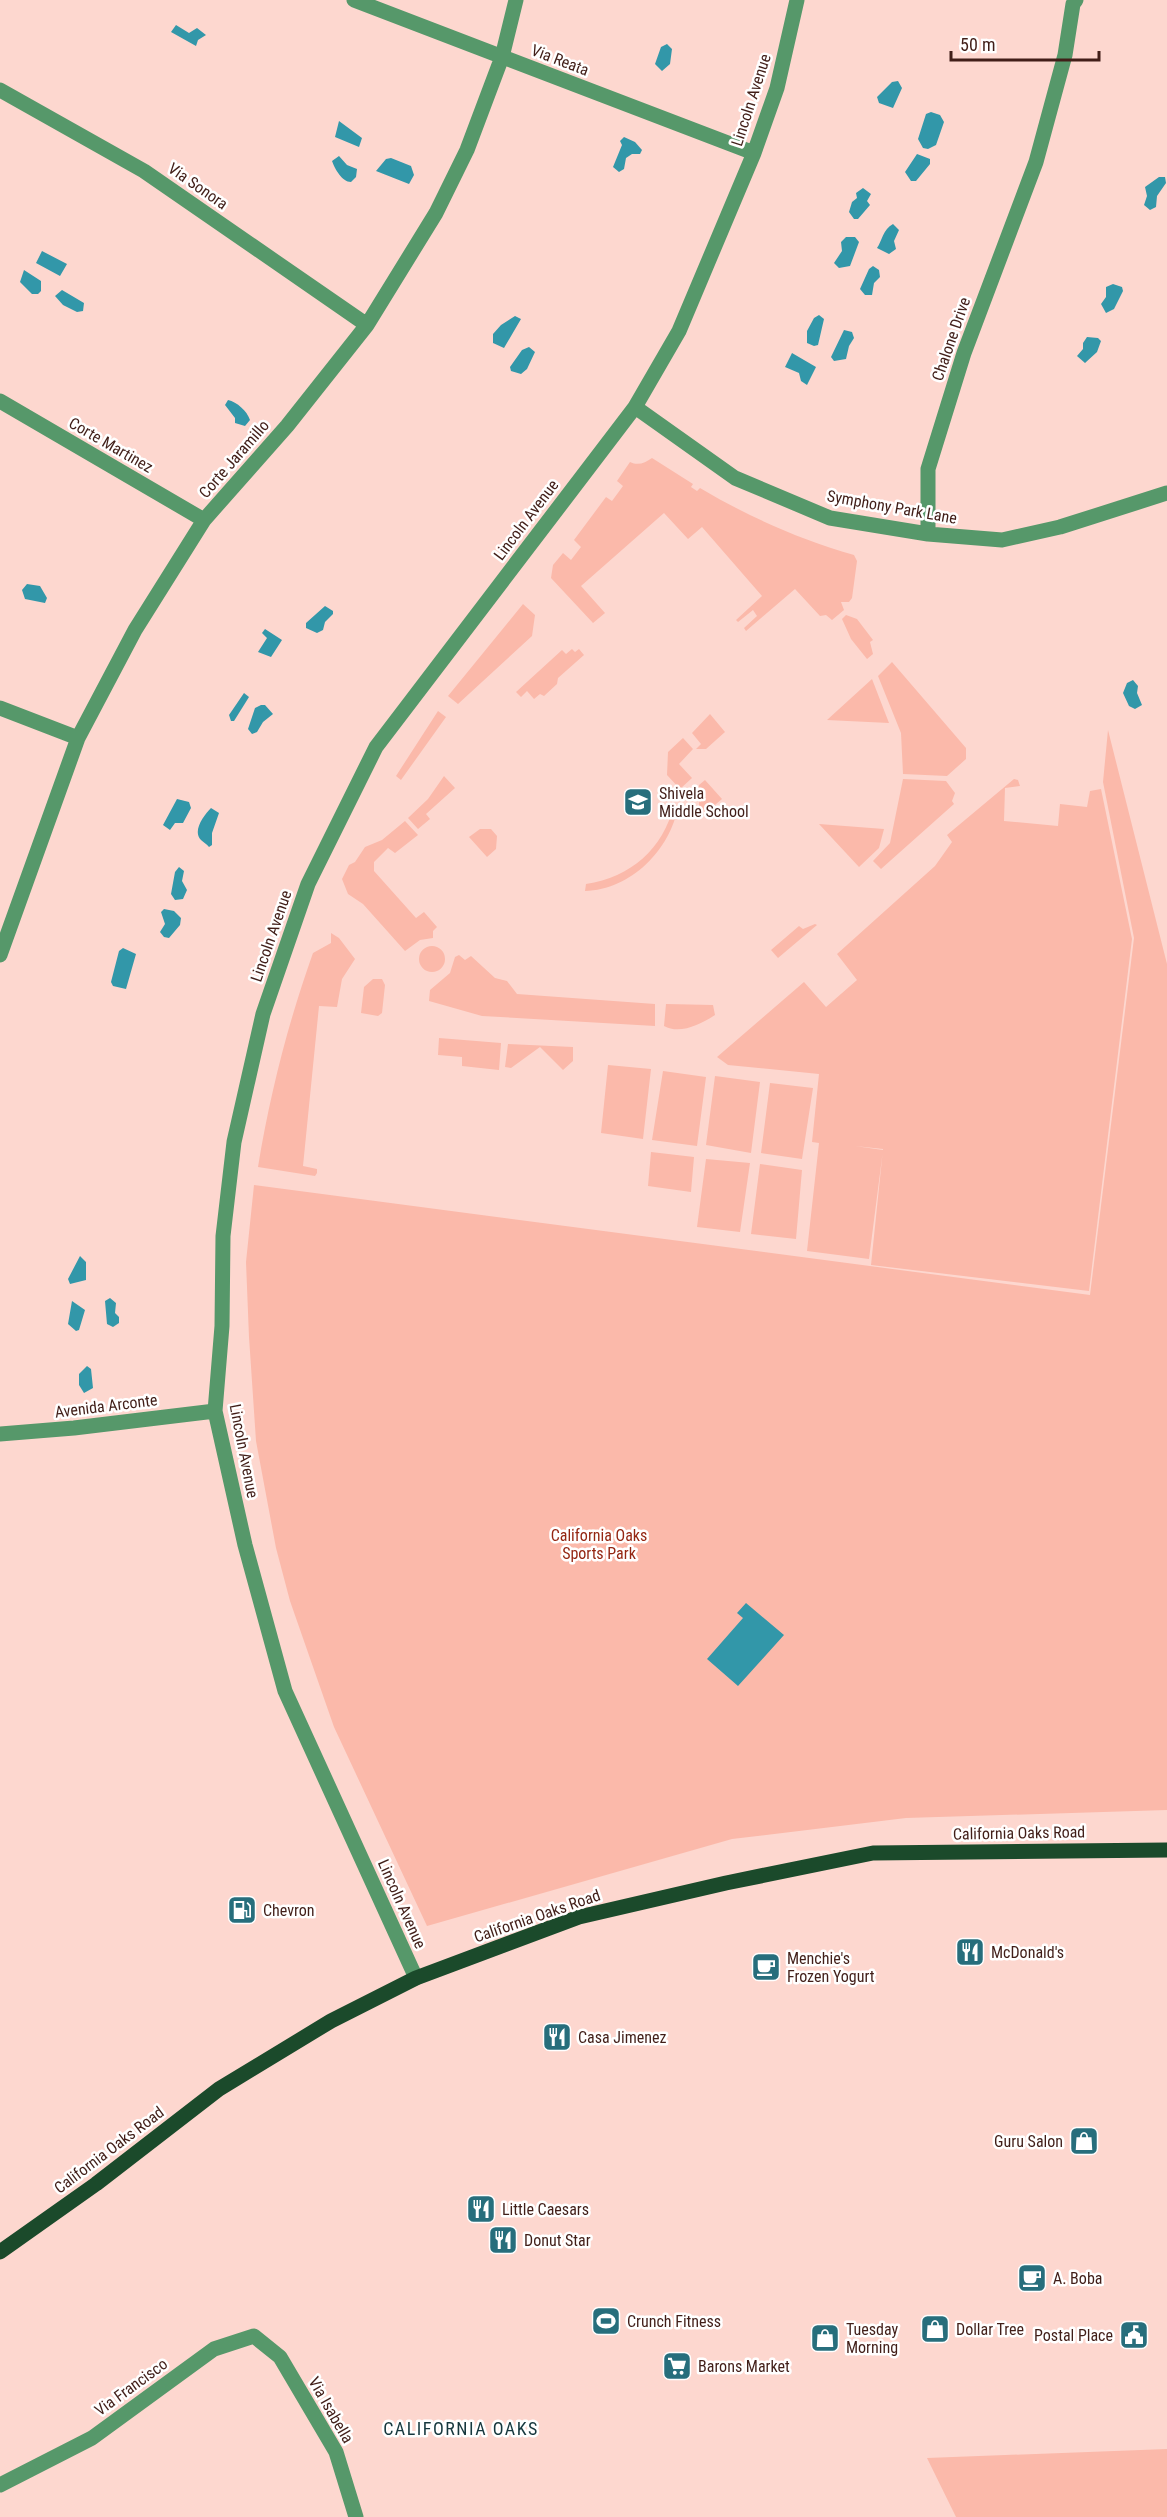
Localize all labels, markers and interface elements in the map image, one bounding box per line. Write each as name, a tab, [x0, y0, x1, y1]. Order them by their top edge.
scale bar	[951, 24, 1100, 62]
text: 50 m	[960, 34, 995, 55]
street label: Via Reata	[529, 40, 591, 80]
street label: Lincoln Avenue	[727, 52, 775, 148]
street label: Via Sonora	[165, 159, 231, 213]
street label: Chalone Drive	[928, 295, 974, 383]
street label: Corte Martinez	[66, 413, 156, 477]
street label: Corte Jaramillo	[195, 416, 273, 502]
street label: Lincoln Avenue	[490, 476, 562, 564]
street label: Symphony Park Lane	[826, 486, 958, 528]
place label: Shivela Middle School	[659, 784, 749, 821]
school or university icon: Shivela Middle School	[622, 786, 654, 818]
street label: Lincoln Avenue	[246, 888, 296, 984]
street label: Avenida Arconte	[54, 1390, 158, 1422]
street label: Lincoln Avenue	[226, 1402, 262, 1500]
park label: California Oaks Sports Park	[551, 1526, 647, 1563]
street label: California Oaks Road	[953, 1822, 1085, 1844]
street label: Lincoln Avenue	[374, 1856, 430, 1952]
street label: California Oaks Road	[471, 1885, 603, 1947]
fuel station icon: Chevron	[226, 1894, 258, 1926]
place label: Chevron	[263, 1901, 315, 1920]
restaurant icon: McDonald's	[954, 1936, 986, 1968]
place label: McDonald's	[991, 1943, 1064, 1962]
place label: Menchie's Frozen Yogurt	[787, 1949, 875, 1986]
cafe icon: Menchie's Frozen Yogurt	[750, 1951, 782, 1983]
restaurant icon: Casa Jimenez	[541, 2021, 573, 2053]
place label: Casa Jimenez	[578, 2028, 667, 2047]
street label: California Oaks Road	[50, 2103, 168, 2197]
shop icon: Guru Salon	[1068, 2125, 1100, 2157]
place label: Guru Salon	[994, 2132, 1063, 2151]
restaurant icon: Little Caesars	[465, 2193, 497, 2225]
place label: Little Caesars	[502, 2200, 589, 2219]
restaurant icon: Donut Star	[487, 2224, 519, 2256]
place label: Donut Star	[524, 2231, 591, 2250]
cafe icon: A. Boba	[1016, 2262, 1048, 2294]
place label: A. Boba	[1053, 2269, 1102, 2288]
sports icon: Crunch Fitness	[590, 2305, 622, 2337]
place label: Crunch Fitness	[627, 2312, 721, 2331]
shop icon: Dollar Tree	[919, 2313, 951, 2345]
public building icon: Postal Place	[1118, 2319, 1150, 2351]
place label: Tuesday Morning	[846, 2320, 899, 2357]
place label: Dollar Tree	[956, 2320, 1024, 2339]
shop icon: Tuesday Morning	[809, 2322, 841, 2354]
place label: Postal Place	[1034, 2326, 1113, 2345]
supermarket icon: Barons Market	[661, 2350, 693, 2382]
street label: Via Francisco	[91, 2354, 171, 2420]
place label: Barons Market	[698, 2357, 790, 2376]
street label: Via Isabella	[304, 2373, 358, 2447]
district label: CALIFORNIA OAKS	[383, 2418, 539, 2439]

